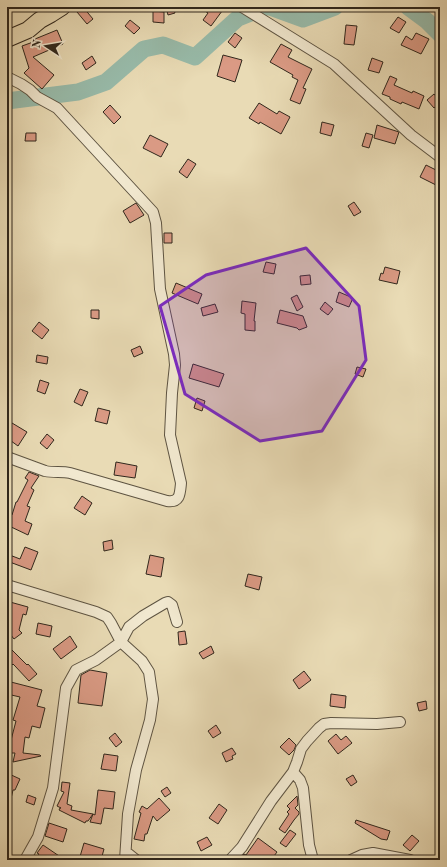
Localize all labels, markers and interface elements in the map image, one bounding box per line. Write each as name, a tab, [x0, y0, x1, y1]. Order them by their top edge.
north arrow	[26, 26, 66, 66]
text: N	[31, 38, 44, 49]

